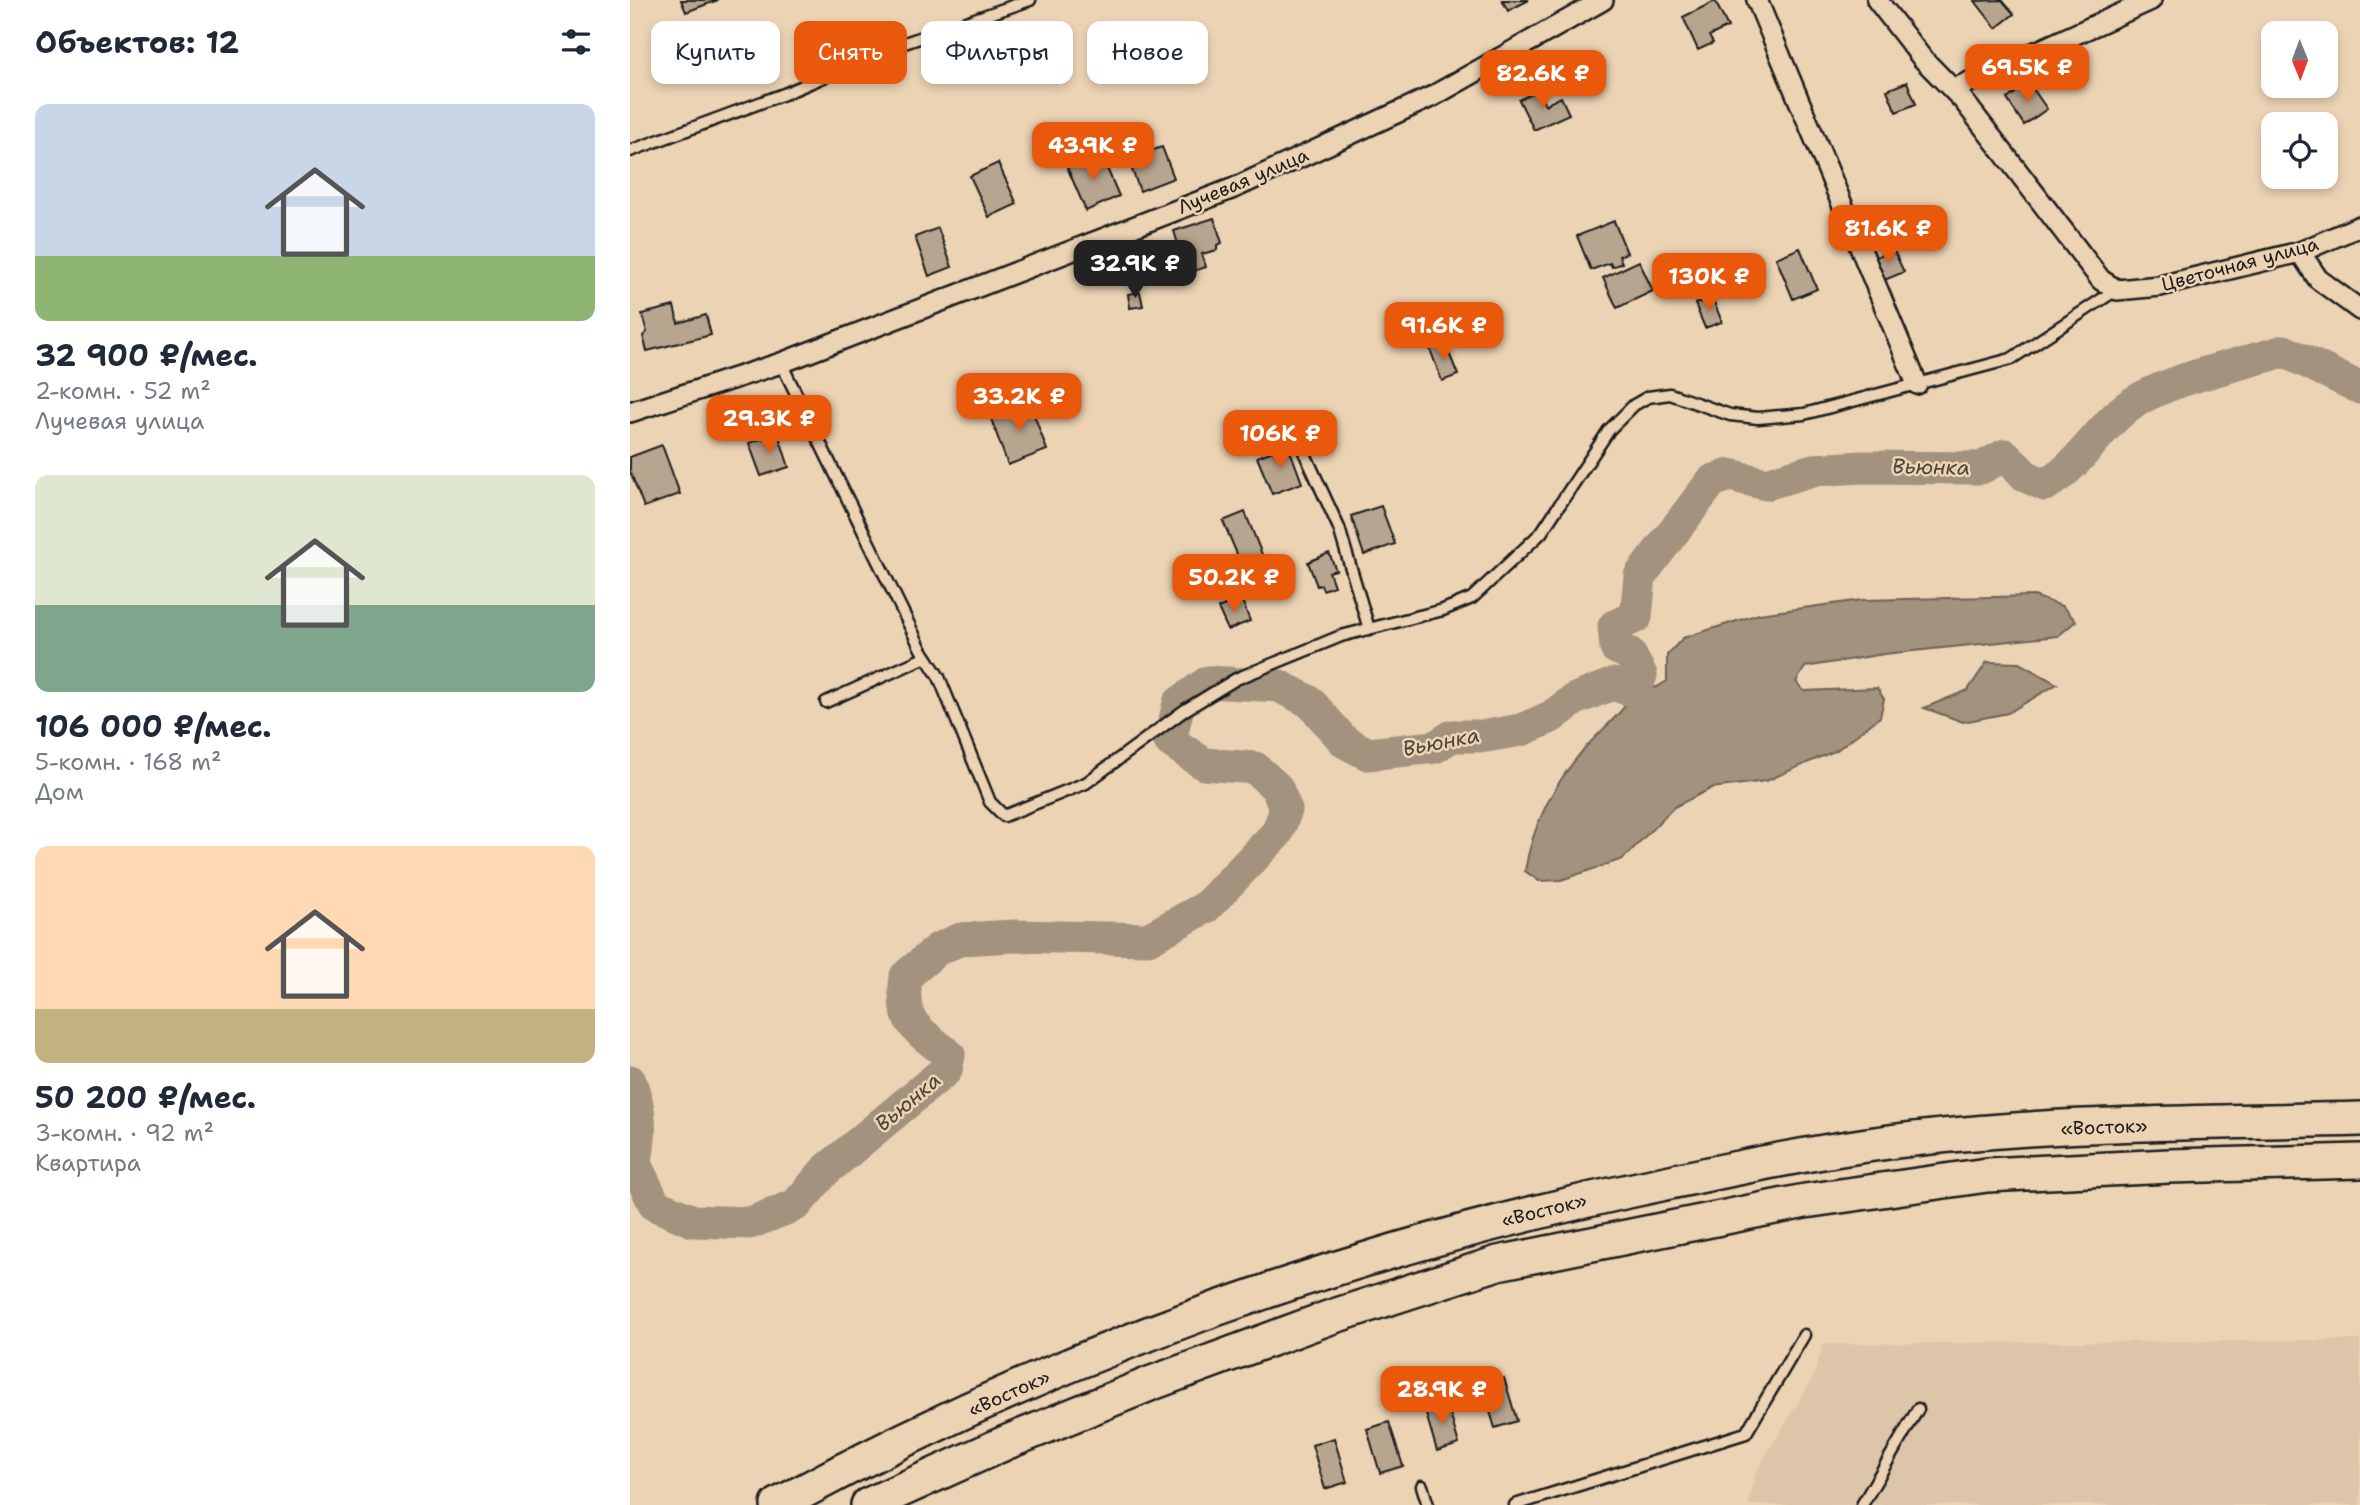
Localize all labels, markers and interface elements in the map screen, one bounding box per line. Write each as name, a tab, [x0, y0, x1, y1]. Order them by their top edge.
chip: Купить	[651, 21, 780, 84]
chip: Снять	[794, 21, 907, 84]
chip: Фильтры	[921, 21, 1073, 84]
chip: Новое	[1087, 21, 1208, 84]
north arrow	[2261, 21, 2338, 98]
map controls	[2261, 21, 2338, 189]
text: Объектов: 12	[35, 22, 239, 63]
icon: filters	[557, 23, 595, 61]
pin: 69.5K ₽	[1962, 44, 2092, 104]
pin: 82.6K ₽	[1478, 50, 1608, 110]
text: 69.5K ₽	[1981, 52, 2073, 82]
text: 82.6K ₽	[1496, 58, 1590, 88]
button: locate	[2261, 112, 2338, 189]
pin: 43.9K ₽	[1028, 122, 1158, 182]
text: 43.9K ₽	[1048, 130, 1138, 160]
street label: Лучевая улица	[1174, 142, 1312, 220]
icon: home	[252, 149, 378, 275]
pin: 81.6K ₽	[1823, 205, 1953, 265]
text: 81.6K ₽	[1844, 213, 1932, 243]
street label: Цветочная улица	[2159, 231, 2321, 297]
pin: 32.9K ₽	[1070, 240, 1200, 300]
text: 32.9K ₽	[1090, 248, 1180, 278]
pin: 130K ₽	[1652, 254, 1766, 313]
text: 130K ₽	[1668, 261, 1750, 291]
pin: 91.6K ₽	[1379, 302, 1509, 362]
text: 91.6K ₽	[1401, 310, 1487, 340]
text: 32 900 ₽/мес.	[35, 335, 258, 376]
pin: 33.2K ₽	[954, 374, 1084, 433]
text: 2-комн. · 52 m²	[35, 376, 211, 406]
text: 33.2K ₽	[972, 381, 1066, 411]
pin: 29.3K ₽	[704, 396, 834, 455]
text: 29.3K ₽	[723, 403, 816, 433]
text: Лучевая улица	[35, 406, 204, 436]
pin: 106K ₽	[1223, 410, 1337, 470]
text: 106K ₽	[1239, 418, 1321, 448]
water label: Вьюнка	[1892, 452, 1970, 482]
icon: home	[252, 520, 378, 646]
pin: 50.2K ₽	[1169, 554, 1299, 614]
text: 50.2K ₽	[1188, 562, 1280, 592]
text: 106 000 ₽/мес.	[35, 706, 272, 747]
water label: Вьюнка	[1400, 721, 1482, 763]
text: 5-комн. · 168 m²	[35, 747, 222, 777]
text: Дом	[35, 777, 84, 807]
icon: home	[252, 891, 378, 1017]
water label: Вьюнка	[869, 1066, 947, 1138]
text: 50 200 ₽/мес.	[35, 1077, 256, 1118]
street label: «Восток»	[2060, 1113, 2148, 1141]
text: 3-комн. · 92 m²	[35, 1118, 214, 1148]
text: Квартира	[35, 1148, 141, 1178]
street label: «Восток»	[1499, 1187, 1589, 1233]
street label: «Восток»	[964, 1364, 1054, 1422]
pin: 28.9K ₽	[1377, 1366, 1507, 1426]
text: 28.9K ₽	[1397, 1374, 1487, 1404]

